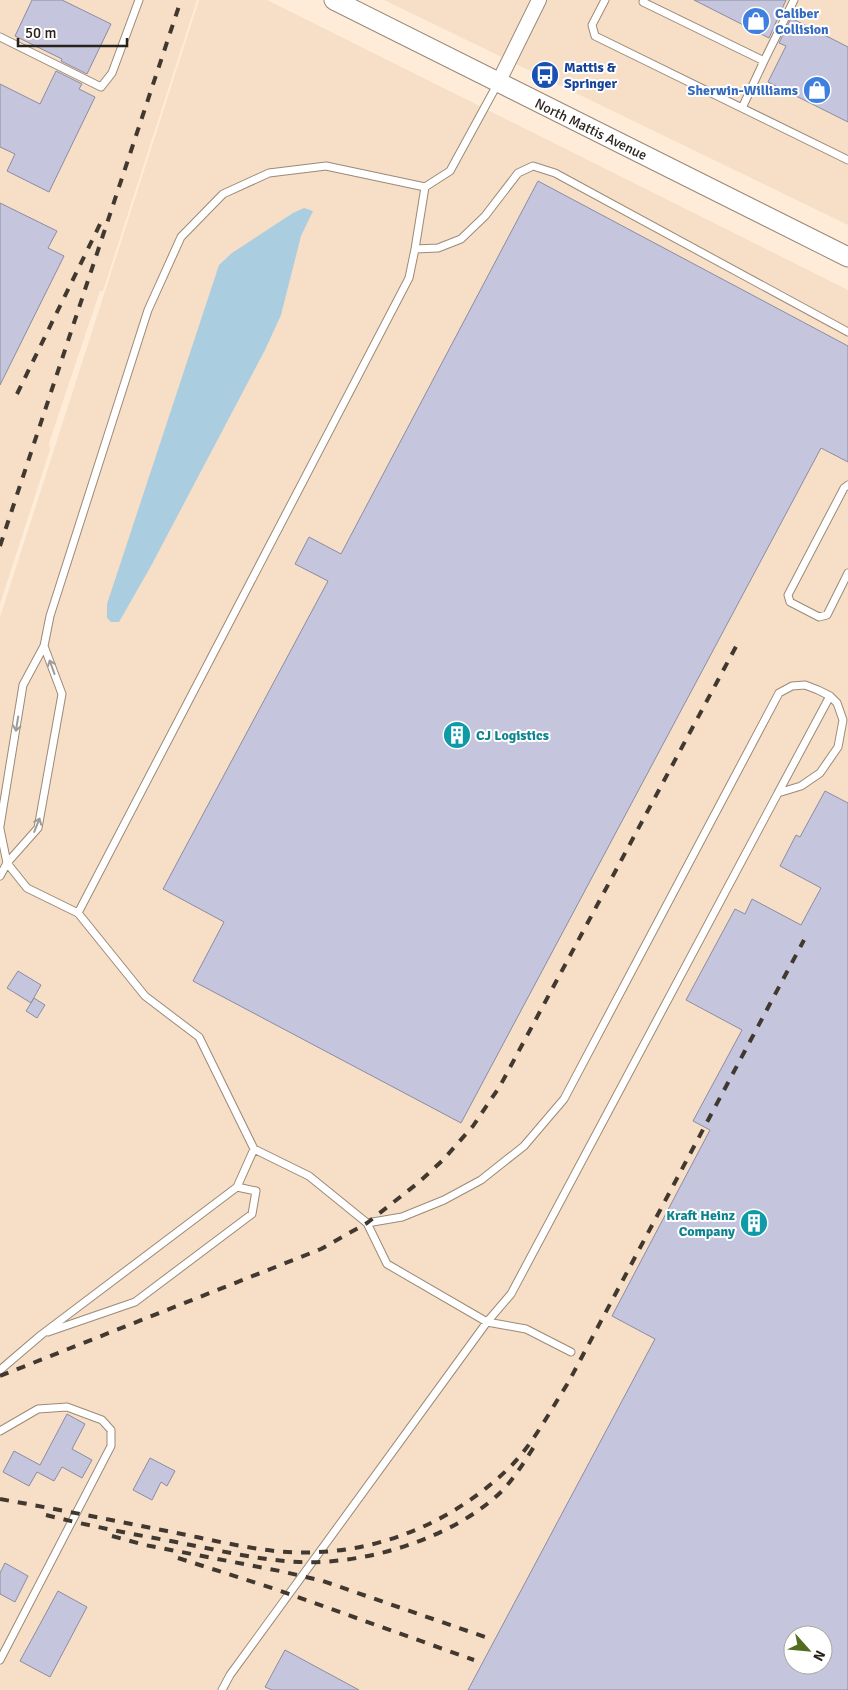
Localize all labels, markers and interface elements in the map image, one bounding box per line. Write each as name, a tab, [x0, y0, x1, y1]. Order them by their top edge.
place label: Caliber Collision	[775, 5, 829, 38]
shop icon: Caliber Collision	[741, 6, 771, 36]
scale bar	[18, 15, 126, 47]
text: 50 m	[25, 24, 56, 42]
place label: Mattis & Springer	[564, 59, 617, 92]
bus stop icon: Mattis & Springer	[530, 60, 560, 90]
shop icon: Sherwin-Williams	[802, 75, 832, 105]
place label: Sherwin-Williams	[688, 82, 798, 99]
street label: North Mattis Avenue	[532, 95, 650, 164]
one-way arrow	[47, 660, 56, 675]
one-way arrow	[11, 715, 21, 731]
building icon: CJ Logistics	[442, 720, 472, 750]
place label: CJ Logistics	[476, 727, 549, 744]
one-way arrow	[33, 818, 42, 833]
place label: Kraft Heinz Company	[666, 1207, 735, 1240]
building icon: Kraft Heinz Company	[739, 1208, 769, 1238]
north arrow	[783, 1625, 833, 1675]
text: N	[809, 1647, 829, 1664]

